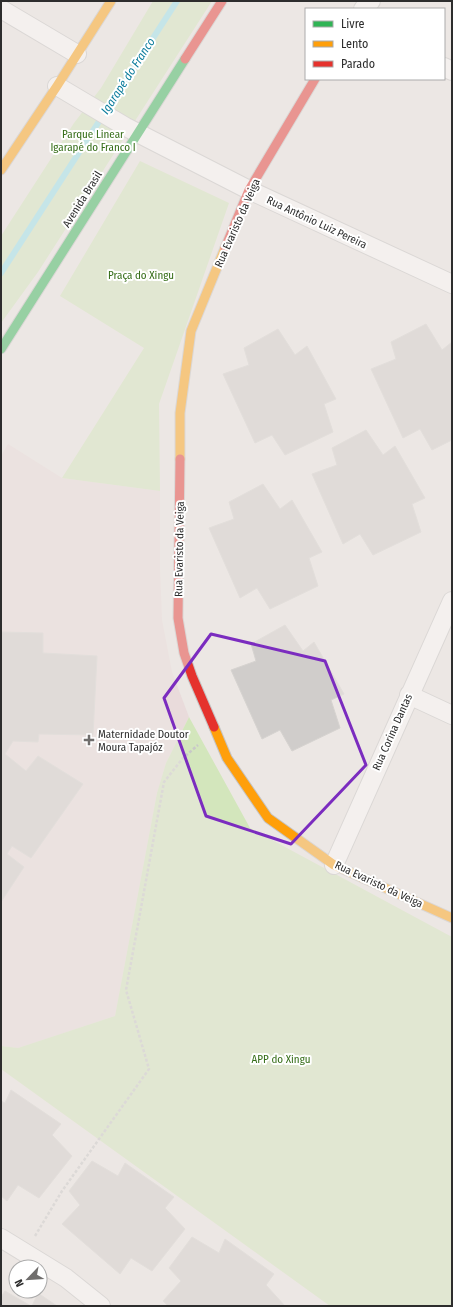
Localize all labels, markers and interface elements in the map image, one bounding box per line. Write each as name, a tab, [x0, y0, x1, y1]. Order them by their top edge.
legend	[305, 8, 445, 80]
text: Livre	[341, 17, 365, 31]
water label: Igarapé do Franco	[98, 35, 158, 117]
text: Lento	[341, 37, 368, 51]
text: Parado	[341, 57, 375, 71]
park label: Parque Linear Igarapé do Franco I	[50, 128, 136, 154]
street label: Avenida Brasil	[60, 169, 105, 230]
street label: Rua Evaristo da Veiga	[212, 177, 263, 270]
street label: Rua Antônio Luiz Pereira	[265, 194, 369, 251]
park label: Praça do Xingu	[108, 269, 174, 282]
street label: Rua Evaristo da Veiga	[172, 501, 187, 597]
street label: Rua Corina Dantas	[370, 692, 415, 772]
place label: Maternidade Doutor Moura Tapajóz	[98, 728, 189, 754]
marker: Maternidade Doutor Moura Tapajóz	[83, 734, 95, 746]
street label: Rua Evaristo da Veiga	[333, 858, 425, 911]
park label: APP do Xingu	[252, 1053, 310, 1066]
north arrow	[8, 1259, 48, 1299]
text: N	[12, 1277, 27, 1289]

